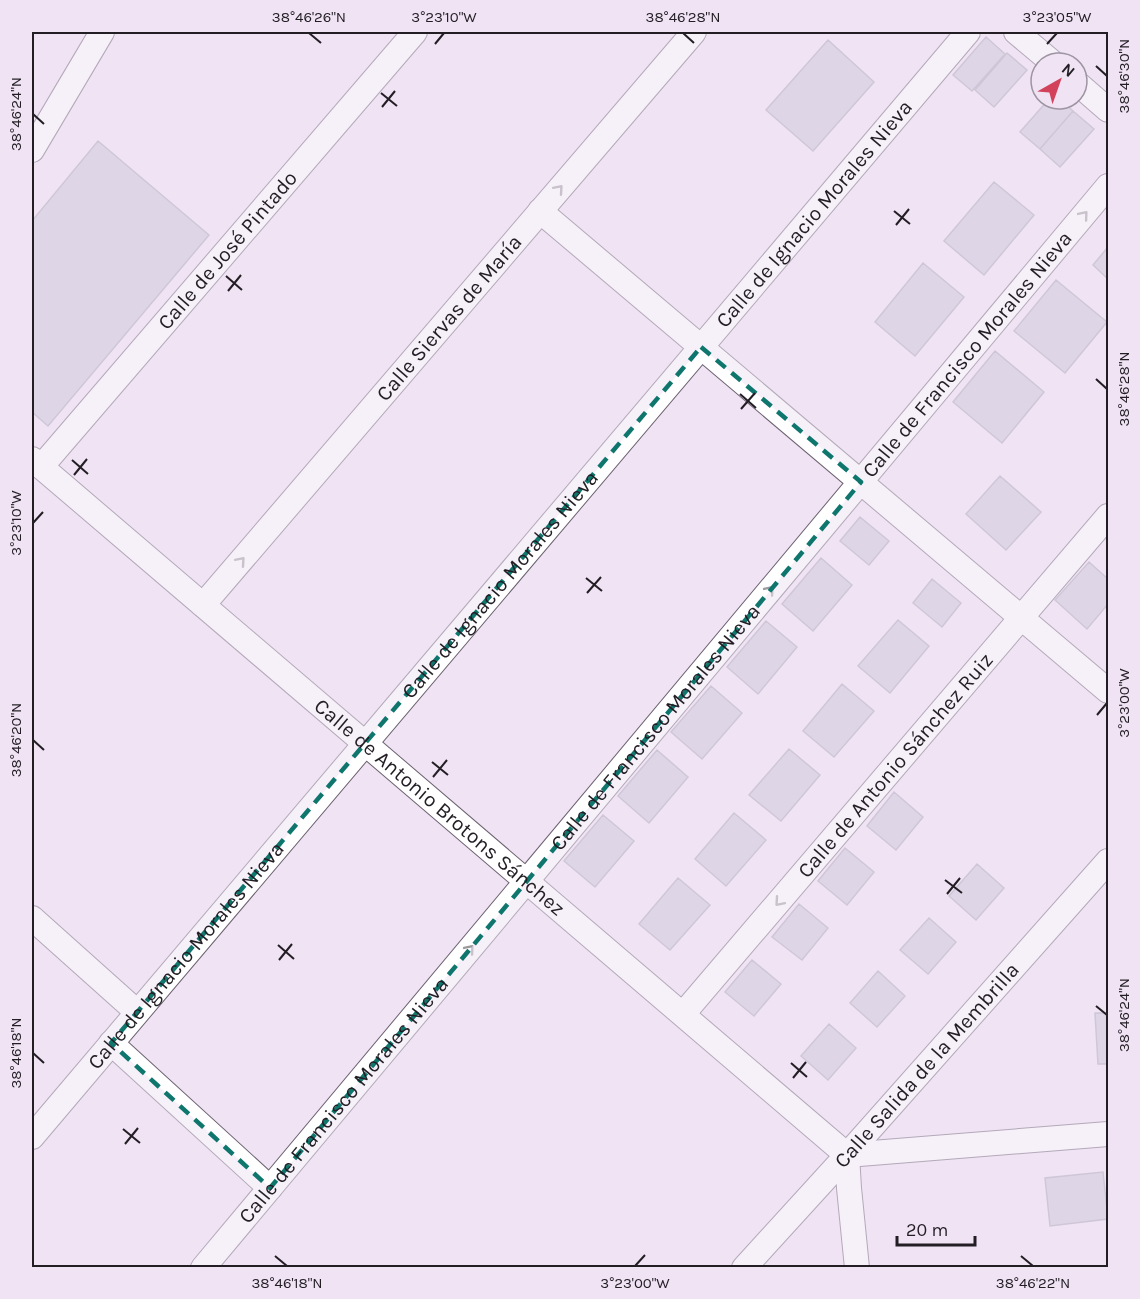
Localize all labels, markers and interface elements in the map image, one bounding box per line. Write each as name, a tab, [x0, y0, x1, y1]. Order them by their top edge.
text: 38°46'26"N	[272, 8, 346, 26]
text: 3°23'10"W	[411, 8, 477, 26]
text: 38°46'28"N	[646, 8, 720, 26]
text: 3°23'05"W	[1023, 8, 1092, 26]
text: 38°46'30"N	[1115, 39, 1133, 113]
north arrow	[1029, 51, 1089, 111]
text: N	[1058, 59, 1079, 81]
text: 38°46'24"N	[7, 77, 25, 151]
street label: Calle de Ignacio Morales Nieva	[711, 95, 917, 332]
street label: Calle de José Pintado	[153, 166, 302, 334]
one-way arrow	[552, 185, 563, 196]
one-way arrow	[1077, 211, 1088, 222]
street label: Calle de Francisco Morales Nieva	[857, 227, 1077, 482]
street label: Calle Siervas de María	[371, 230, 527, 406]
text: 38°46'28"N	[1115, 352, 1133, 426]
street label: Calle de Ignacio Morales Nieva	[397, 466, 603, 703]
text: 3°23'10"W	[7, 490, 25, 556]
one-way arrow	[234, 557, 245, 568]
one-way arrow	[763, 586, 774, 597]
street label: Calle de Francisco Morales Nieva	[546, 599, 765, 855]
street label: Calle de Antonio Sánchez Ruiz	[793, 648, 998, 883]
text: 3°23'00"W	[1115, 668, 1133, 738]
street label: Calle de Antonio Brotons Sánchez	[310, 694, 570, 921]
text: 38°46'20"N	[7, 703, 25, 777]
street label: Calle de Ignacio Morales Nieva	[83, 837, 289, 1074]
one-way arrow	[775, 895, 786, 906]
one-way arrow	[463, 945, 474, 956]
street label: Calle Salida de la Membrilla	[829, 958, 1024, 1173]
street label: Calle de Francisco Morales Nieva	[234, 972, 453, 1228]
text: 38°46'24"N	[1115, 978, 1133, 1052]
text: 38°46'18"N	[7, 1017, 25, 1089]
scale bar	[897, 1209, 975, 1247]
text: 20 m	[906, 1219, 948, 1241]
text: 38°46'18"N	[251, 1274, 323, 1292]
text: 3°23'00"W	[600, 1274, 670, 1292]
text: 38°46'22"N	[996, 1274, 1070, 1292]

